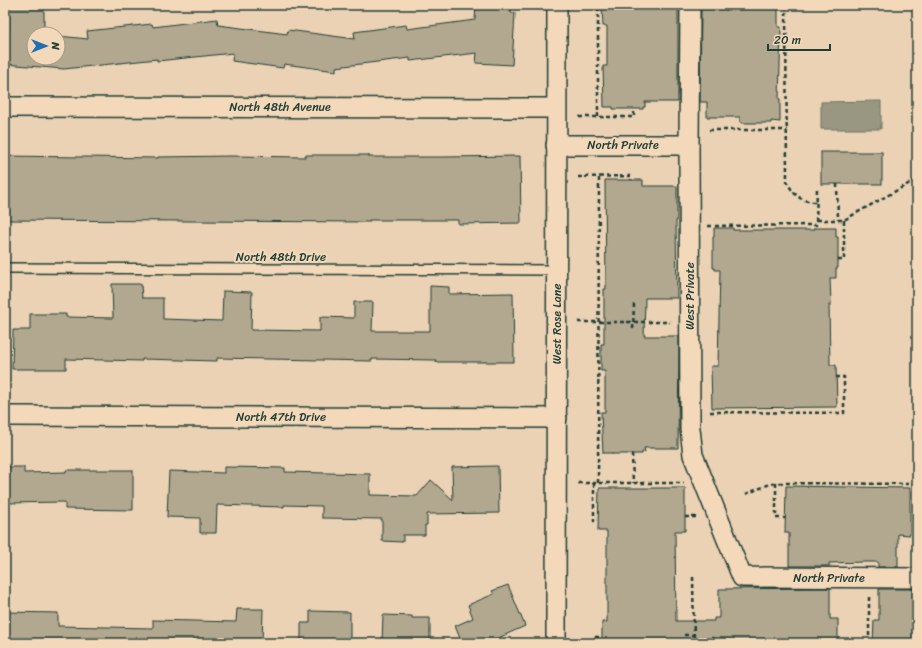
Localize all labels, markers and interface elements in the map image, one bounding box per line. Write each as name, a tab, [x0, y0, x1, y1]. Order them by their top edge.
north arrow	[26, 26, 66, 66]
scale bar	[768, 26, 830, 52]
text: 20 m	[774, 29, 801, 51]
text: N	[46, 41, 65, 50]
street label: North 48th Avenue	[229, 96, 331, 118]
street label: North Private	[587, 134, 659, 156]
street label: North 48th Drive	[236, 246, 326, 268]
street label: West Private	[679, 262, 701, 330]
street label: West Rose Lane	[546, 284, 568, 364]
street label: North 47th Drive	[236, 406, 326, 428]
street label: North Private	[793, 567, 865, 589]

